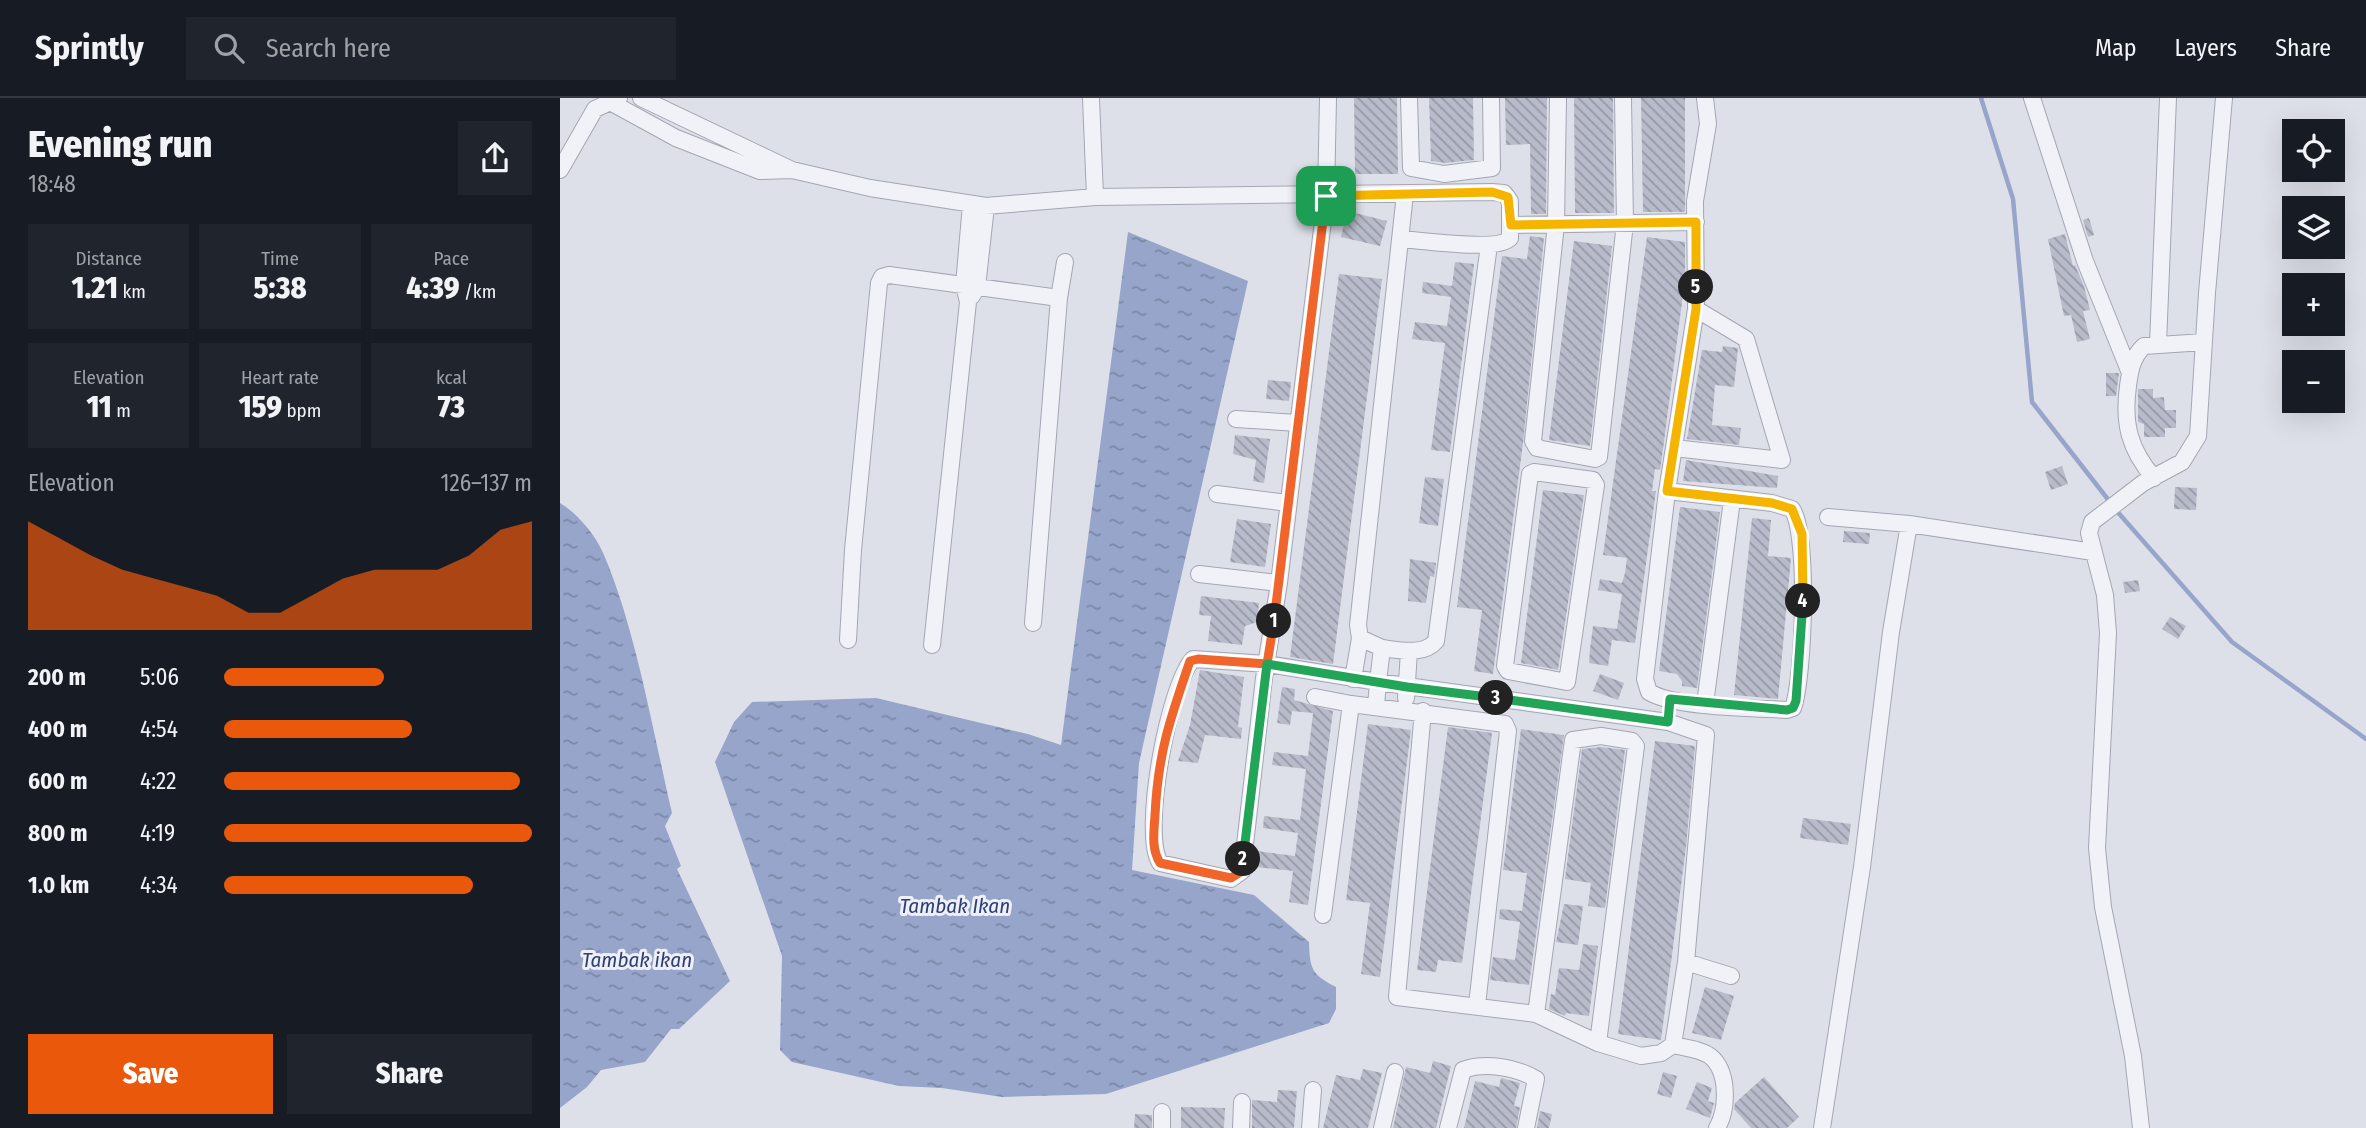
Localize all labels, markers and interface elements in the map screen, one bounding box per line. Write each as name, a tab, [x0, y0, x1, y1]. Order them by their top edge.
search box	[186, 17, 676, 80]
text: Sprintly	[35, 28, 144, 68]
icon: search	[210, 29, 248, 67]
text: Search here	[266, 33, 391, 64]
text: Map	[2095, 34, 2137, 62]
text: Layers	[2175, 34, 2237, 62]
text: Share	[2275, 34, 2331, 62]
map controls	[2282, 119, 2345, 413]
button: locate	[2282, 119, 2345, 182]
text: Evening run	[28, 121, 212, 167]
button: share	[458, 121, 532, 195]
pin	[1296, 166, 1356, 226]
text: 18:48	[28, 170, 76, 198]
icon: arrive	[1307, 177, 1345, 215]
button: layers	[2282, 196, 2345, 259]
text: Distance	[75, 247, 142, 270]
text: Time	[261, 247, 299, 270]
text: Pace	[434, 247, 469, 270]
text: 1.21	[71, 270, 118, 306]
text: 5:38	[253, 270, 307, 306]
text: 4:39	[406, 270, 460, 306]
pin: 5	[1678, 270, 1714, 304]
button: +	[2282, 273, 2345, 336]
text: 5	[1691, 275, 1700, 298]
text: km	[118, 280, 146, 303]
text: /km	[460, 280, 496, 303]
button: −	[2282, 350, 2345, 413]
text: Elevation	[73, 366, 144, 389]
text: Heart rate	[241, 366, 319, 389]
text: kcal	[436, 366, 467, 389]
text: 11	[86, 389, 112, 425]
text: 159	[239, 389, 282, 425]
text: 73	[438, 389, 465, 425]
text: m	[112, 399, 131, 422]
text: bpm	[282, 399, 321, 422]
text: Elevation	[28, 469, 115, 497]
text: 126–137 m	[441, 469, 532, 497]
pin: 4	[1786, 584, 1820, 618]
text: 4	[1798, 589, 1807, 612]
pin: 1	[1256, 603, 1292, 638]
text: 1	[1269, 609, 1278, 632]
text: 200 m	[28, 663, 86, 691]
text: 5:06	[140, 663, 179, 691]
pin: 3	[1478, 680, 1514, 716]
text: 3	[1491, 686, 1500, 709]
text: 400 m	[28, 715, 87, 743]
text: 4:54	[140, 715, 178, 743]
text: 600 m	[28, 767, 87, 795]
text: 4:22	[140, 767, 176, 795]
text: 800 m	[28, 819, 88, 847]
text: 4:19	[140, 819, 175, 847]
pin: 2	[1226, 842, 1260, 876]
text: 2	[1238, 847, 1247, 870]
text: 1.0 km	[28, 871, 89, 899]
text: 4:34	[140, 871, 178, 899]
water label: Tambak Ikan	[900, 893, 1010, 919]
water label: Tambak ikan	[582, 947, 692, 973]
button: Save	[28, 1034, 273, 1114]
button: Share	[287, 1034, 532, 1114]

